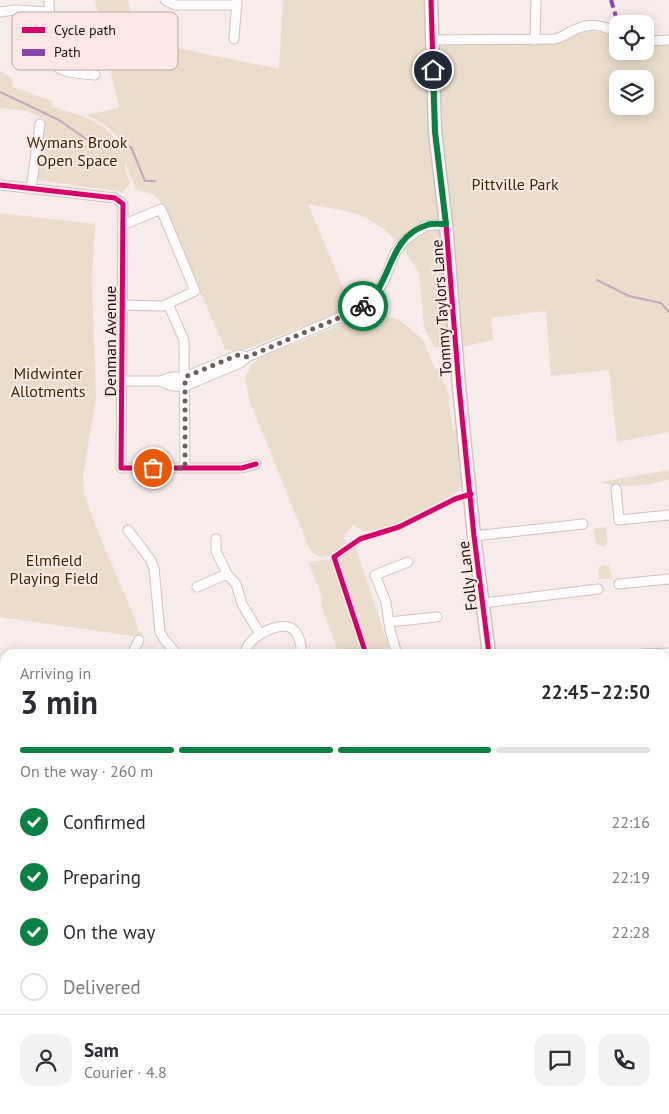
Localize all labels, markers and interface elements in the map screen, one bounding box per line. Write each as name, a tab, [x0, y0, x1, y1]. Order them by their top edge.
legend	[12, 12, 178, 70]
map controls	[609, 15, 654, 115]
button: locate	[609, 15, 654, 60]
text: Cycle path	[54, 21, 116, 39]
text: Path	[54, 43, 81, 61]
pin	[412, 49, 454, 91]
icon: home	[419, 56, 447, 84]
button: layers	[609, 70, 654, 115]
park label: Wymans Brook Open Space	[27, 132, 128, 170]
park label: Pittville Park	[471, 174, 559, 194]
street label: Tommy Taylors Lane	[426, 239, 456, 377]
courier	[338, 281, 388, 331]
street label: Denman Avenue	[100, 286, 120, 396]
icon: bike	[349, 292, 377, 320]
park label: Midwinter Allotments	[11, 363, 86, 401]
pin	[132, 447, 174, 489]
icon: bag	[139, 454, 167, 482]
street label: Folly Lane	[453, 540, 481, 612]
park label: Elmfield Playing Field	[10, 550, 98, 588]
text: Arriving in	[20, 663, 91, 683]
text: 22:45–22:50	[541, 680, 650, 704]
text: 3 min	[20, 681, 98, 723]
text: On the way · 260 m	[20, 761, 153, 781]
icon: check	[20, 808, 48, 836]
text: Confirmed	[63, 810, 146, 834]
text: 22:16	[612, 812, 650, 832]
icon: check	[20, 863, 48, 891]
text: Preparing	[63, 865, 141, 889]
text: 22:19	[612, 867, 650, 887]
icon: check	[20, 918, 48, 946]
text: On the way	[63, 920, 155, 944]
text: 22:28	[612, 922, 650, 942]
text: Delivered	[63, 975, 141, 999]
button: person	[20, 1034, 72, 1086]
button: chat	[534, 1034, 586, 1086]
button: phone	[598, 1034, 650, 1086]
text: Sam	[84, 1038, 119, 1062]
text: Courier · 4.8	[84, 1062, 167, 1082]

